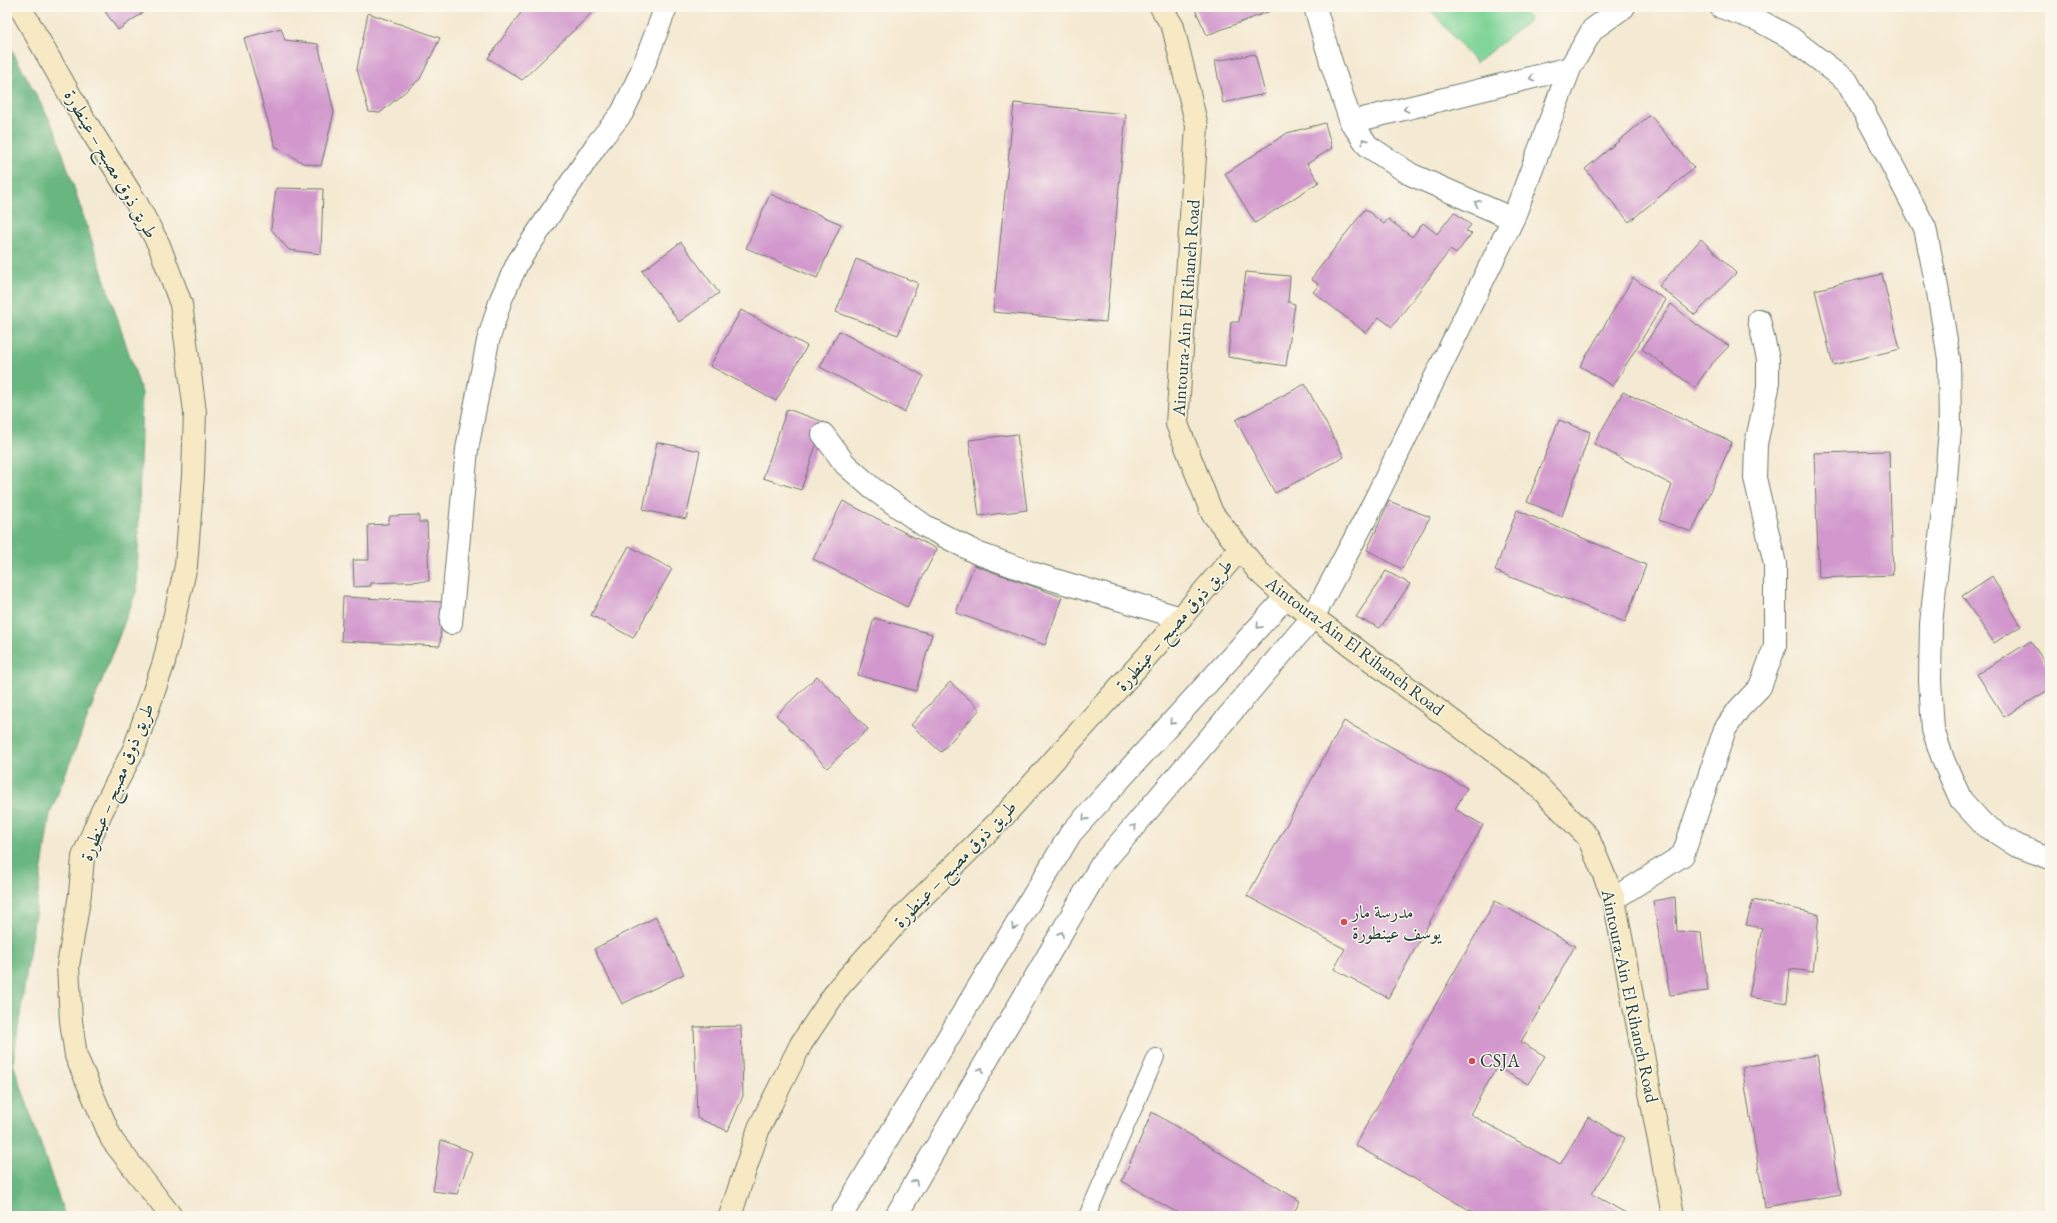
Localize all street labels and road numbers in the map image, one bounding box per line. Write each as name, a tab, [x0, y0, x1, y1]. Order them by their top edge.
street label: طريق ذوق مصبح – عينطورة	[55, 85, 163, 245]
street label: Aintoura-Ain El Rihaneh Road	[1166, 198, 1205, 418]
street label: طريق ذوق مصبح – عينطورة	[1110, 554, 1241, 699]
street label: Aintoura-Ain El Rihaneh Road	[1261, 570, 1450, 721]
street label: طريق ذوق مصبح – عينطورة	[74, 700, 163, 866]
street label: طريق ذوق مصبح – عينطورة	[888, 795, 1025, 936]
street label: Aintoura-Ain El Rihaneh Road	[1596, 886, 1665, 1105]

